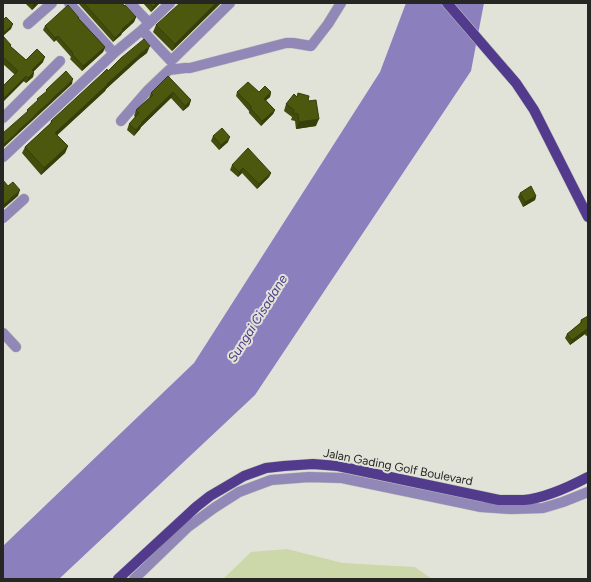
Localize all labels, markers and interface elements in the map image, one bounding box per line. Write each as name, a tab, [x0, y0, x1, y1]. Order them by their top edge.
water label: Sungai Cisadane	[225, 272, 290, 365]
street label: Jalan Gading Golf Boulevard	[322, 446, 474, 488]

